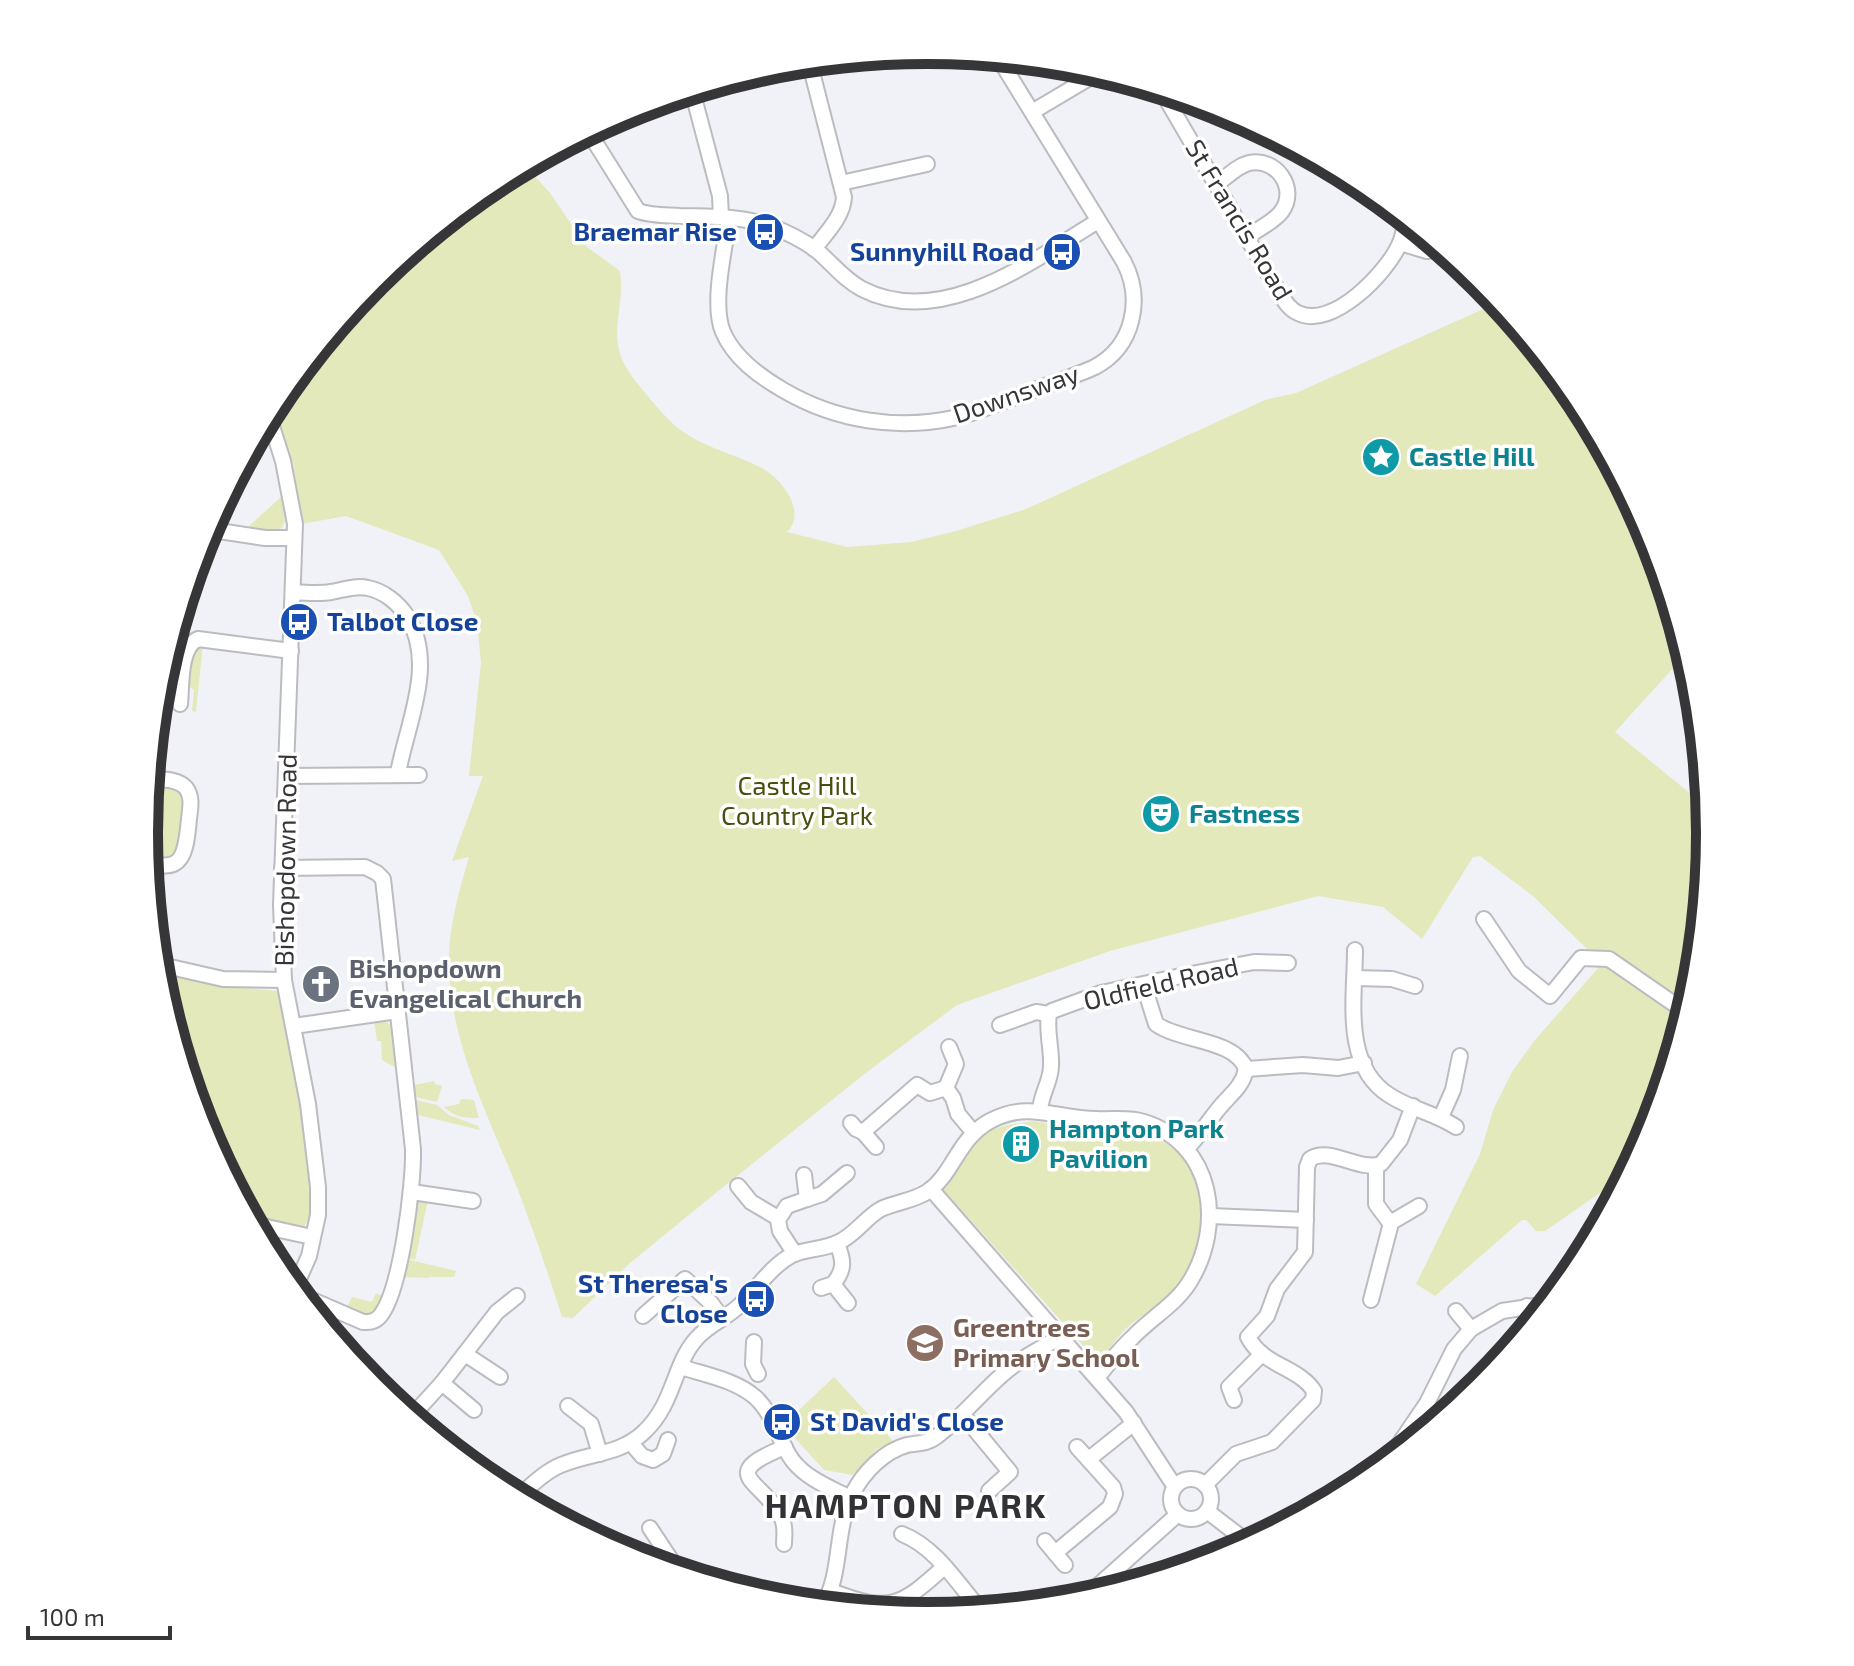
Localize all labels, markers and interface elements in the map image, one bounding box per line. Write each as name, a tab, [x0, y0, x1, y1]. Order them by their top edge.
street label: St Francis Road	[1180, 133, 1300, 305]
bus stop icon: Braemar Rise	[744, 211, 786, 253]
place label: Braemar Rise	[573, 215, 737, 246]
bus stop icon: Sunnyhill Road	[1041, 231, 1083, 273]
place label: Sunnyhill Road	[850, 235, 1034, 267]
street label: Downsway	[948, 357, 1083, 429]
place icon: Castle Hill	[1360, 436, 1402, 478]
place label: Castle Hill	[1409, 440, 1535, 471]
bus stop icon: Talbot Close	[278, 601, 320, 643]
place label: Talbot Close	[327, 605, 478, 636]
street label: Bishopdown Road	[267, 753, 302, 966]
park label: Castle Hill Country Park	[721, 769, 873, 830]
theatre icon: Fastness	[1140, 793, 1182, 835]
place label: Fastness	[1189, 797, 1300, 828]
street label: Oldfield Road	[1080, 950, 1241, 1015]
place label: Bishopdown Evangelical Church	[349, 952, 582, 1013]
church icon: Bishopdown Evangelical Church	[300, 963, 342, 1005]
place label: Hampton Park Pavilion	[1049, 1112, 1224, 1173]
building icon: Hampton Park Pavilion	[1000, 1123, 1042, 1165]
place label: St Theresa's Close	[578, 1267, 728, 1328]
bus stop icon: St Theresa's Close	[735, 1278, 777, 1320]
place label: Greentrees Primary School	[953, 1311, 1140, 1373]
school or university icon: Greentrees Primary School	[904, 1322, 946, 1364]
bus stop icon: St David's Close	[761, 1401, 803, 1443]
place label: St David's Close	[810, 1405, 1004, 1436]
district label: HAMPTON PARK	[765, 1484, 1047, 1525]
scale bar	[28, 1590, 170, 1640]
text: 100 m	[40, 1602, 105, 1631]

